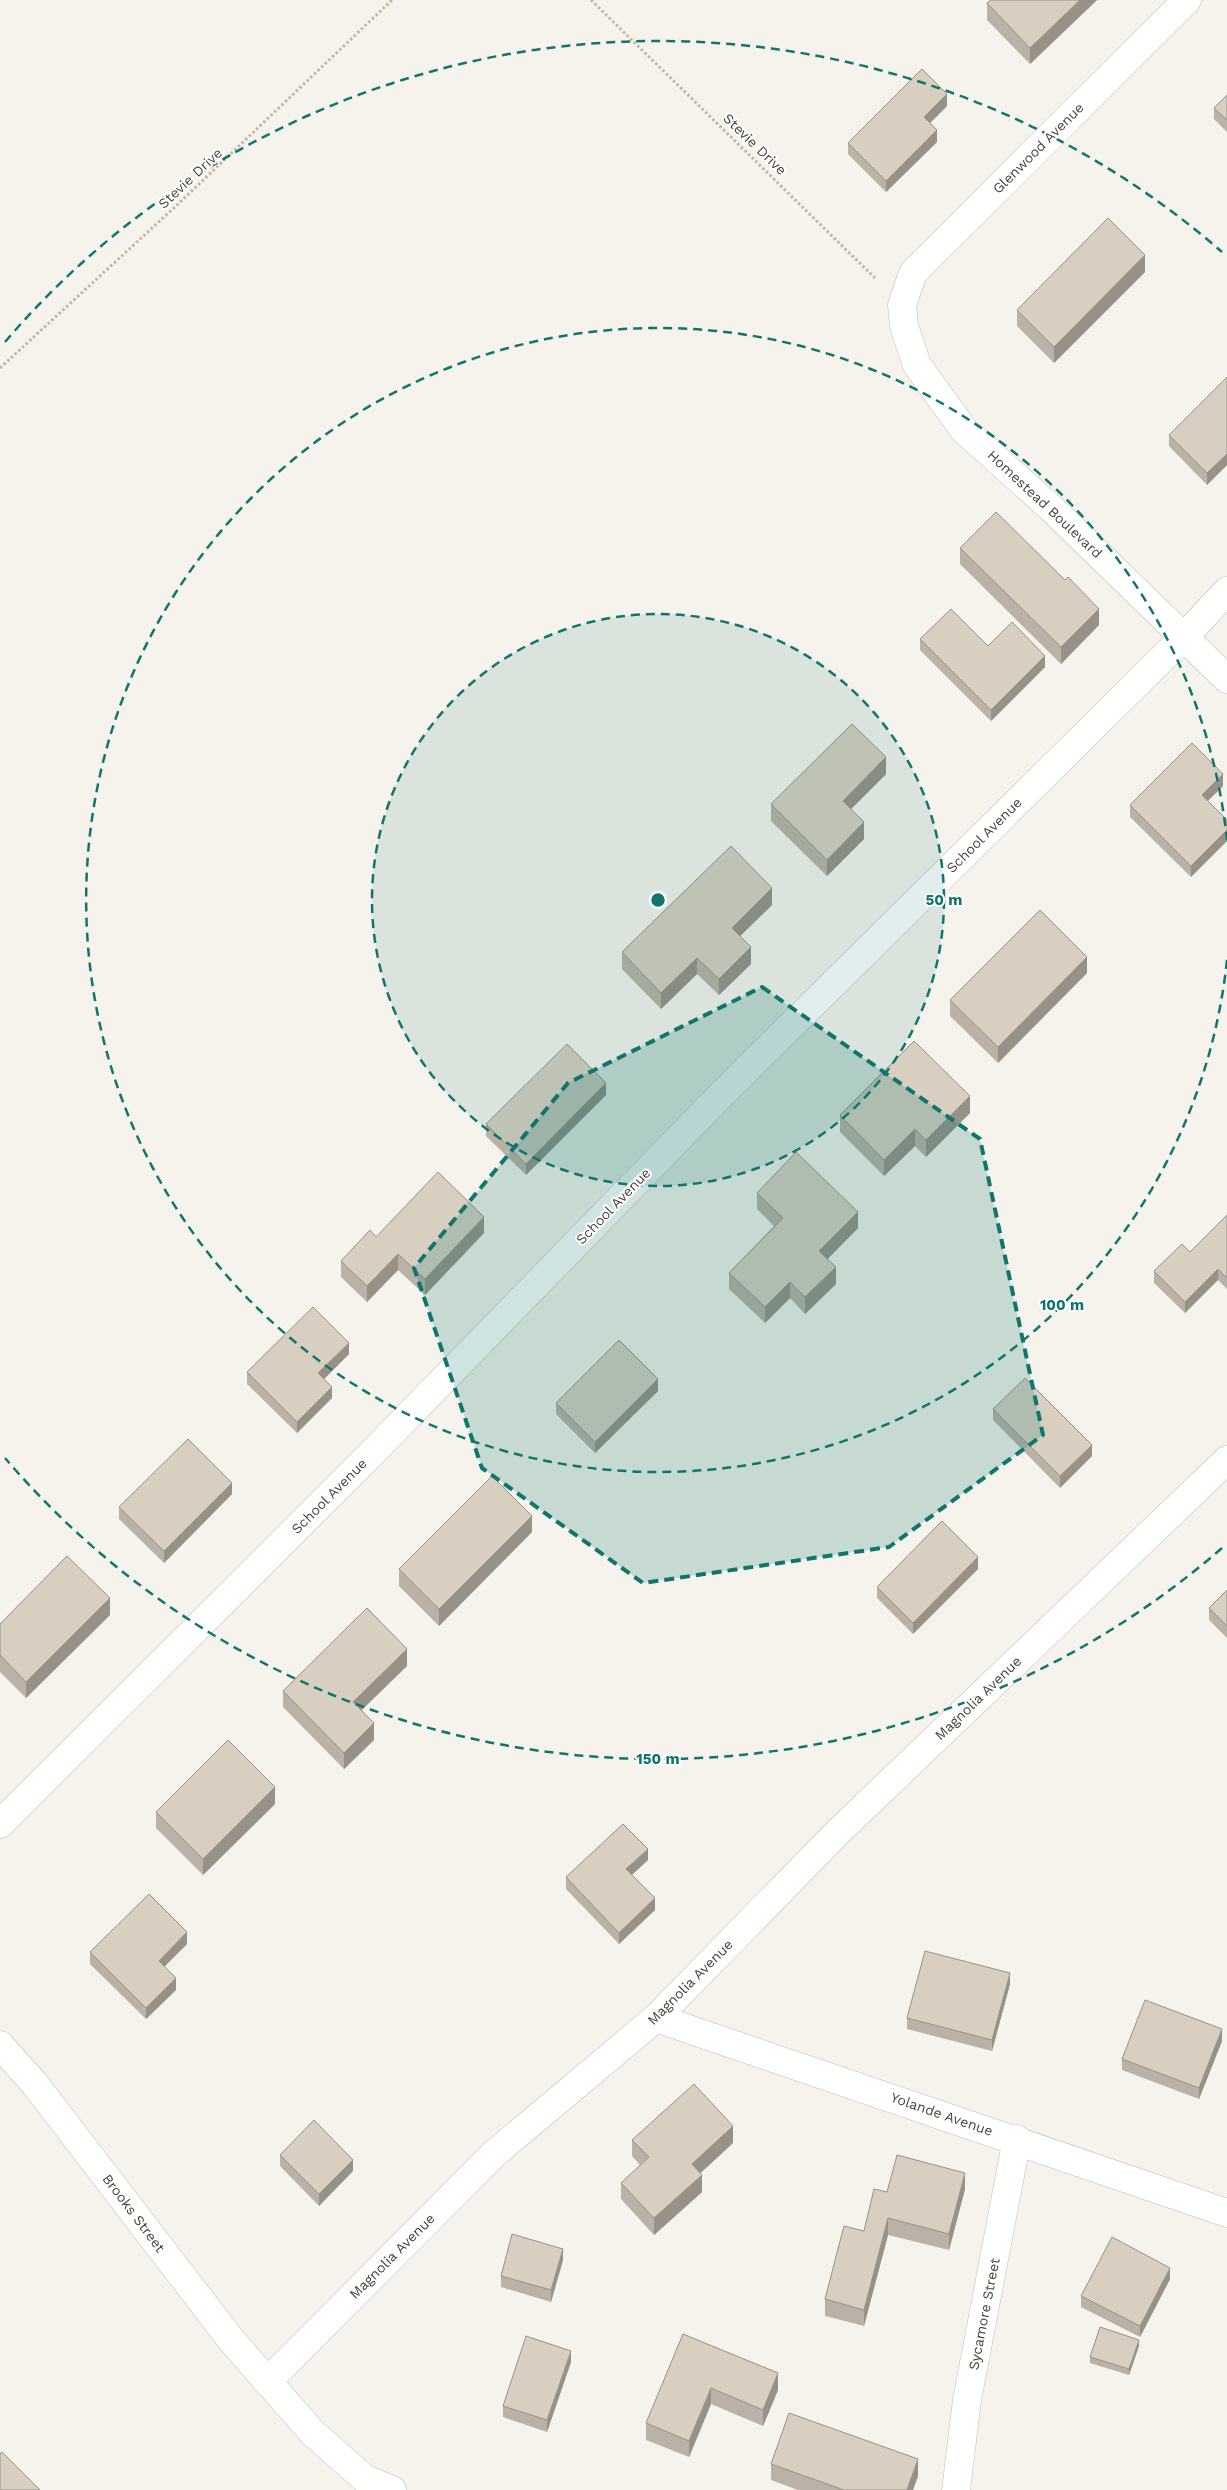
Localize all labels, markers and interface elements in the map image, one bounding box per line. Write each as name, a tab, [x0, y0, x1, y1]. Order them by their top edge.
street label: Glenwood Avenue	[989, 99, 1087, 197]
street label: Stevie Drive	[720, 110, 790, 178]
street label: Stevie Drive	[155, 144, 225, 212]
street label: Homestead Boulevard	[985, 447, 1105, 561]
street label: School Avenue	[943, 794, 1025, 876]
centre of rings	[649, 891, 667, 909]
text: 50 m	[926, 891, 962, 909]
street label: School Avenue	[573, 1165, 653, 1247]
text: 100 m	[1040, 1296, 1084, 1314]
street label: School Avenue	[288, 1455, 370, 1537]
street label: Magnolia Avenue	[932, 1653, 1024, 1743]
text: 150 m	[636, 1750, 680, 1768]
street label: Magnolia Avenue	[644, 1936, 736, 2028]
street label: Yolande Avenue	[889, 2089, 995, 2139]
street label: Brooks Street	[99, 2171, 169, 2255]
street label: Magnolia Avenue	[346, 2210, 438, 2302]
street label: Sycamore Street	[965, 2256, 1003, 2371]

